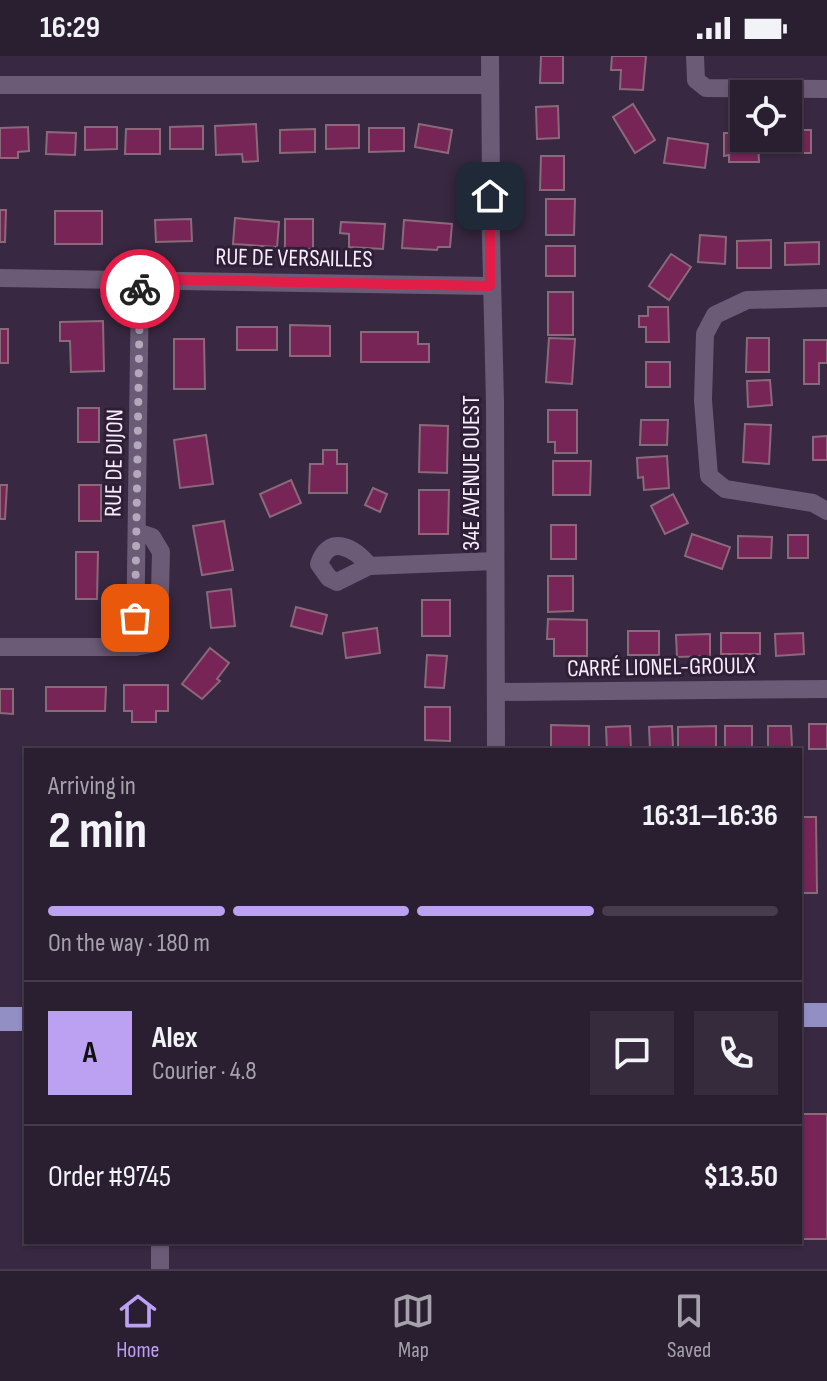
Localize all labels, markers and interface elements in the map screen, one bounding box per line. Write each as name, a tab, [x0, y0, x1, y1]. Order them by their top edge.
text: 16:29	[40, 10, 100, 46]
map controls	[730, 80, 802, 152]
button: locate	[730, 80, 802, 152]
pin	[456, 162, 524, 230]
icon: home	[468, 174, 512, 218]
street label: RUE DE VERSAILLES	[215, 242, 373, 274]
courier	[100, 249, 180, 329]
icon: bike	[118, 267, 162, 311]
street label: 34E AVENUE OUEST	[457, 395, 486, 551]
street label: RUE DE DIJON	[99, 409, 129, 517]
pin	[101, 584, 169, 652]
icon: bag	[113, 596, 157, 640]
street label: CARRÉ LIONEL-GROULX	[567, 651, 756, 683]
text: Arriving in	[48, 771, 136, 802]
text: 16:31–16:36	[643, 798, 778, 834]
text: 2 min	[48, 800, 147, 863]
text: On the way · 180 m	[48, 928, 210, 959]
button: chat	[590, 1011, 674, 1095]
button: phone	[694, 1011, 778, 1095]
text: Alex	[152, 1020, 198, 1056]
text: A	[83, 1035, 97, 1071]
text: Courier · 4.8	[152, 1056, 257, 1087]
text: Order #9745	[48, 1159, 171, 1195]
text: $13.50	[703, 1159, 778, 1195]
tab: Home	[116, 1289, 160, 1364]
tab: Map	[391, 1289, 435, 1364]
tab: Saved	[667, 1289, 711, 1364]

